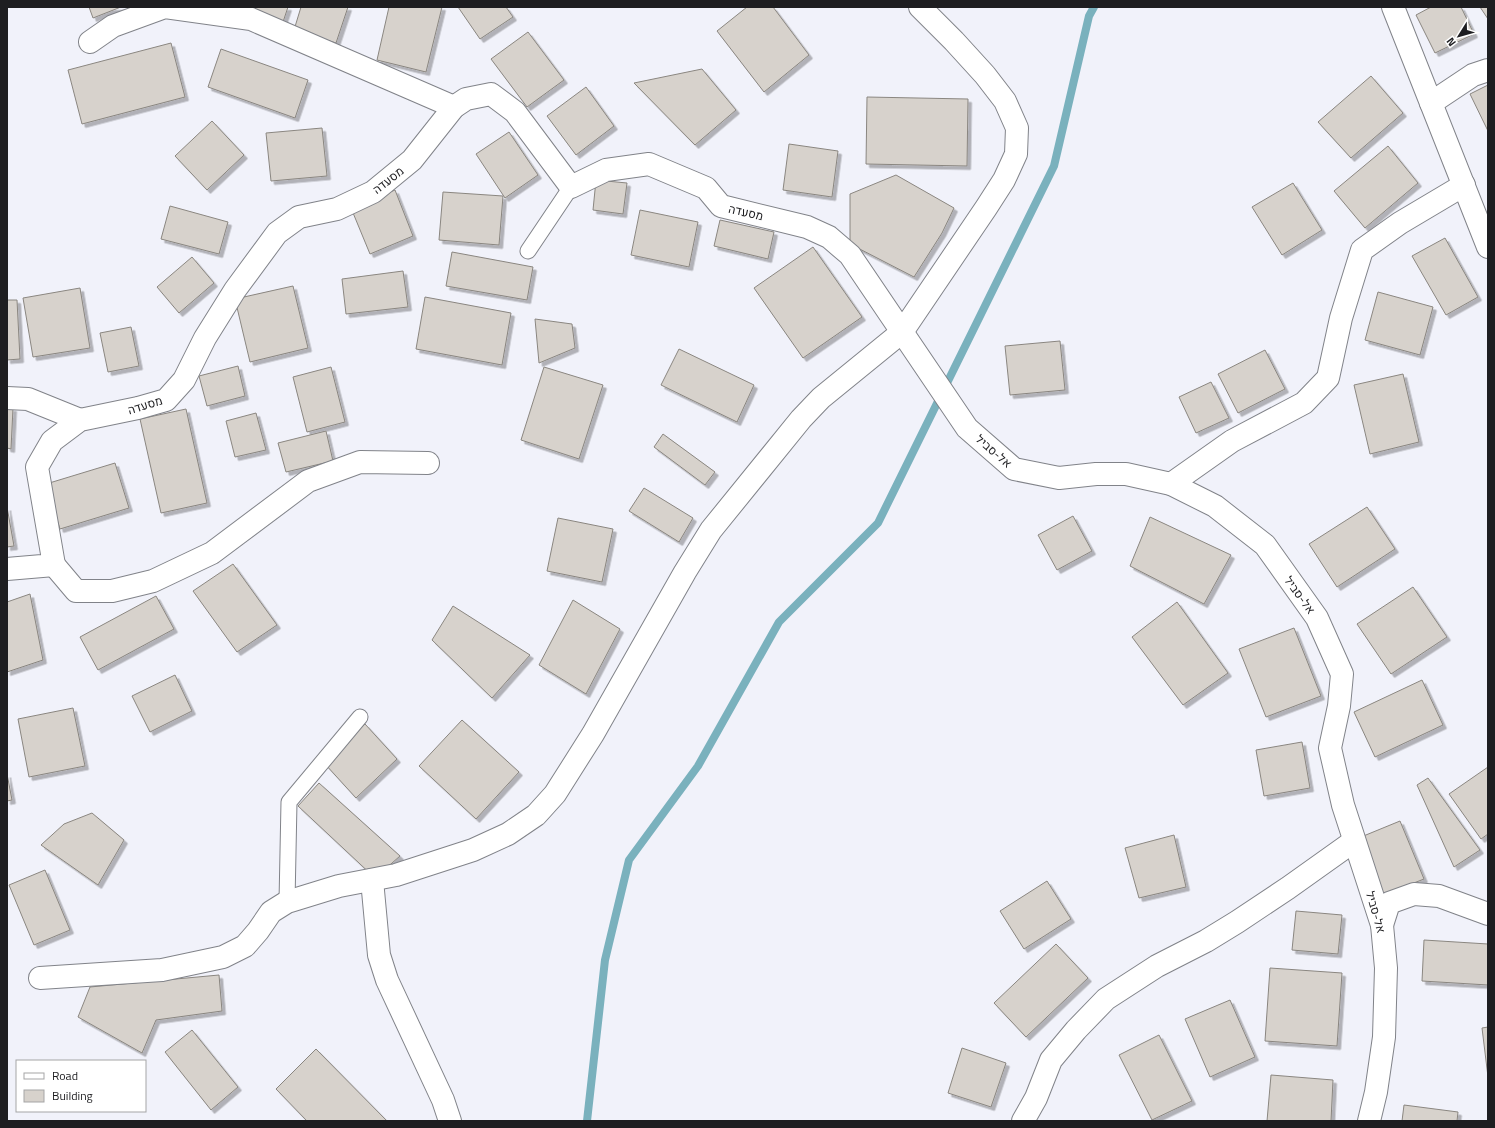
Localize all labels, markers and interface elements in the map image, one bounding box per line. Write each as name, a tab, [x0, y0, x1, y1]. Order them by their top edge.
north arrow	[1439, 16, 1479, 56]
text: N	[1442, 34, 1460, 50]
street label: מסעדה	[368, 162, 408, 198]
street label: מסעדה	[727, 199, 765, 225]
street label: מסעדה	[125, 391, 165, 419]
street label: אל-סביל	[972, 430, 1017, 472]
street label: אל-סביל	[1280, 572, 1320, 618]
street label: אל-סביל	[1361, 889, 1391, 936]
legend	[16, 1060, 146, 1112]
text: Road	[52, 1066, 78, 1085]
text: Building	[52, 1086, 93, 1105]

